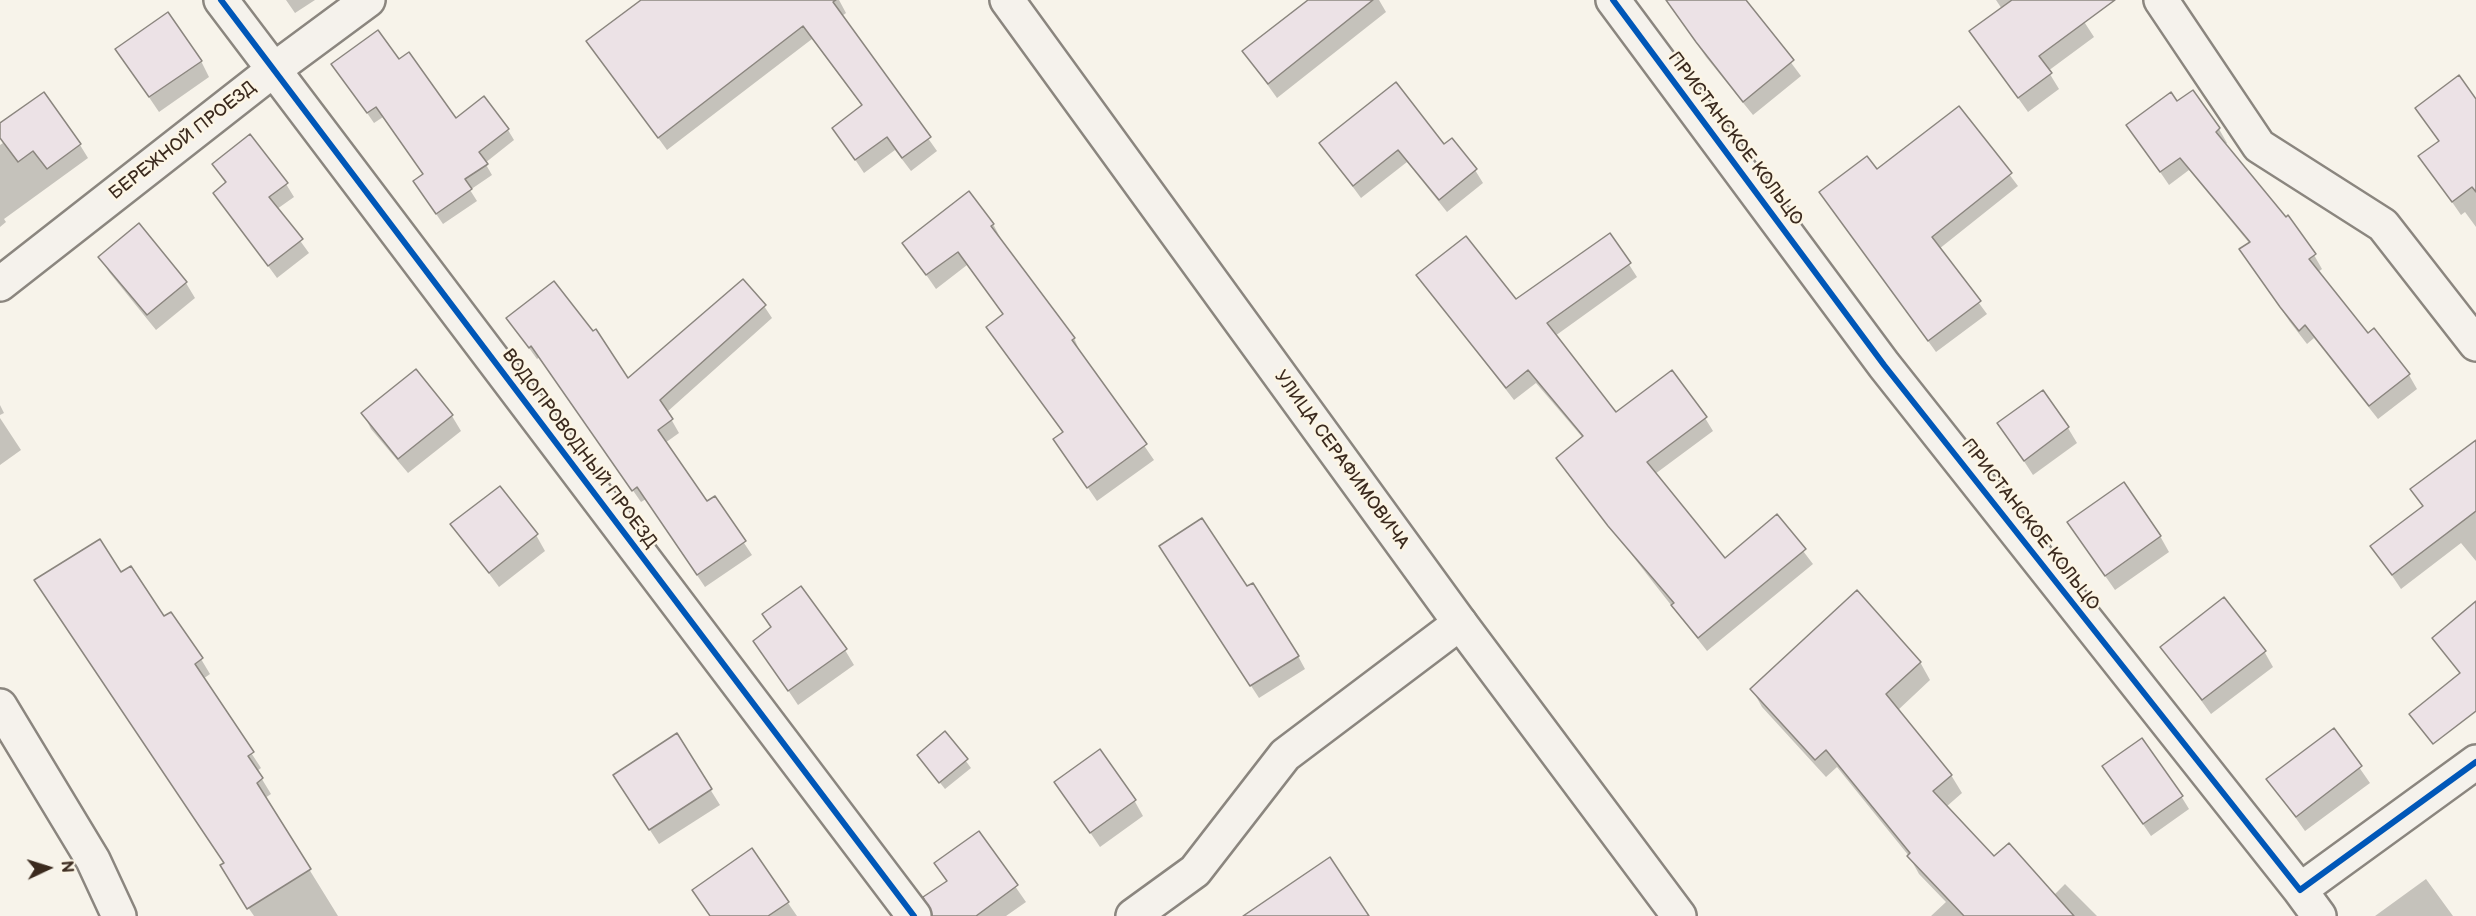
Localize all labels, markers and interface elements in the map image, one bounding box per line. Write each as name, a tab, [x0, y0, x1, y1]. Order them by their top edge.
street label: ПРИСТАНСКОЕ КОЛЬЦО	[1663, 48, 1807, 230]
street label: БЕРЕЖНОЙ ПРОЕЗД	[105, 77, 261, 205]
street label: ВОДОПРОВОДНЫЙ ПРОЕЗД	[497, 345, 661, 553]
street label: УЛИЦА СЕРАФИМОВИЧА	[1269, 367, 1413, 553]
street label: ПРИСТАНСКОЕ КОЛЬЦО	[1956, 435, 2104, 615]
north arrow	[18, 838, 78, 898]
text: N	[57, 860, 76, 873]

